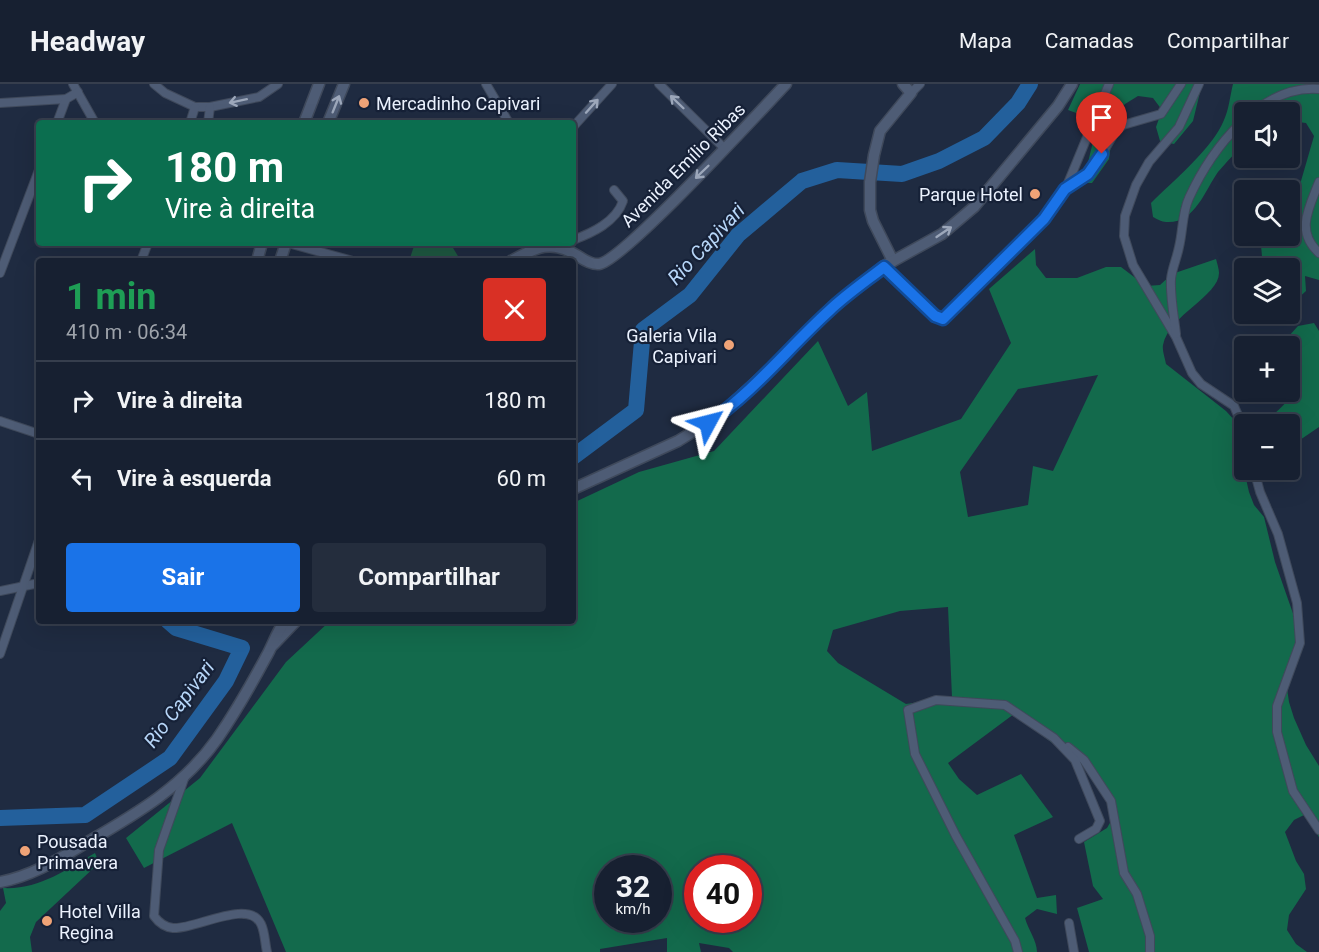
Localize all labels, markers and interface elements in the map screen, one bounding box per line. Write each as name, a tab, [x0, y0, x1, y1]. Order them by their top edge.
text: Headway	[30, 25, 145, 58]
text: Mapa	[959, 29, 1012, 53]
text: Camadas	[1045, 29, 1134, 53]
text: Compartilhar	[1167, 29, 1289, 53]
pin	[1076, 92, 1127, 154]
place label: Mercadinho Capivari	[376, 93, 540, 114]
one-way arrow	[670, 94, 685, 109]
one-way arrow	[331, 95, 342, 113]
one-way arrow	[229, 96, 248, 107]
marker: Mercadinho Capivari	[357, 96, 371, 110]
one-way arrow	[585, 98, 599, 113]
street label: Avenida Emílio Ribas	[617, 99, 749, 231]
icon: arrive	[1085, 101, 1118, 134]
map controls	[1234, 102, 1300, 480]
button: sound	[1234, 102, 1300, 168]
text: 180 m	[165, 143, 284, 192]
icon: right	[66, 144, 144, 222]
one-way arrow	[694, 164, 709, 179]
button: search	[1234, 180, 1300, 246]
place label: Parque Hotel	[919, 184, 1023, 205]
marker: Parque Hotel	[1028, 187, 1042, 201]
text: Vire à direita	[165, 193, 315, 225]
water label: Rio Capivari	[662, 198, 750, 290]
one-way arrow	[935, 226, 952, 238]
button: layers	[1234, 258, 1300, 324]
text: 1 min	[66, 276, 157, 318]
button: close	[483, 278, 546, 341]
text: 410 m · 06:34	[66, 320, 187, 344]
place label: Galeria Vila Capivari	[626, 325, 717, 367]
button: +	[1234, 336, 1300, 402]
marker: Galeria Vila Capivari	[722, 338, 736, 352]
icon: right	[66, 384, 99, 417]
text: Vire à direita	[117, 388, 243, 413]
text: 180 m	[484, 388, 546, 413]
position arrow	[676, 391, 740, 455]
button: −	[1234, 414, 1300, 480]
icon: left	[66, 462, 99, 495]
text: Vire à esquerda	[117, 466, 271, 491]
text: 60 m	[497, 466, 546, 491]
button: Sair	[66, 543, 300, 612]
button: Compartilhar	[312, 543, 546, 612]
water label: Rio Capivari	[139, 656, 220, 752]
place label: Pousada Primavera	[37, 831, 118, 873]
marker: Pousada Primavera	[18, 844, 32, 858]
speed limit sign: 40	[684, 855, 762, 933]
text: 32	[616, 869, 650, 904]
text: km/h	[615, 900, 651, 918]
place label: Hotel Villa Regina	[59, 901, 141, 943]
marker: Hotel Villa Regina	[40, 914, 54, 928]

